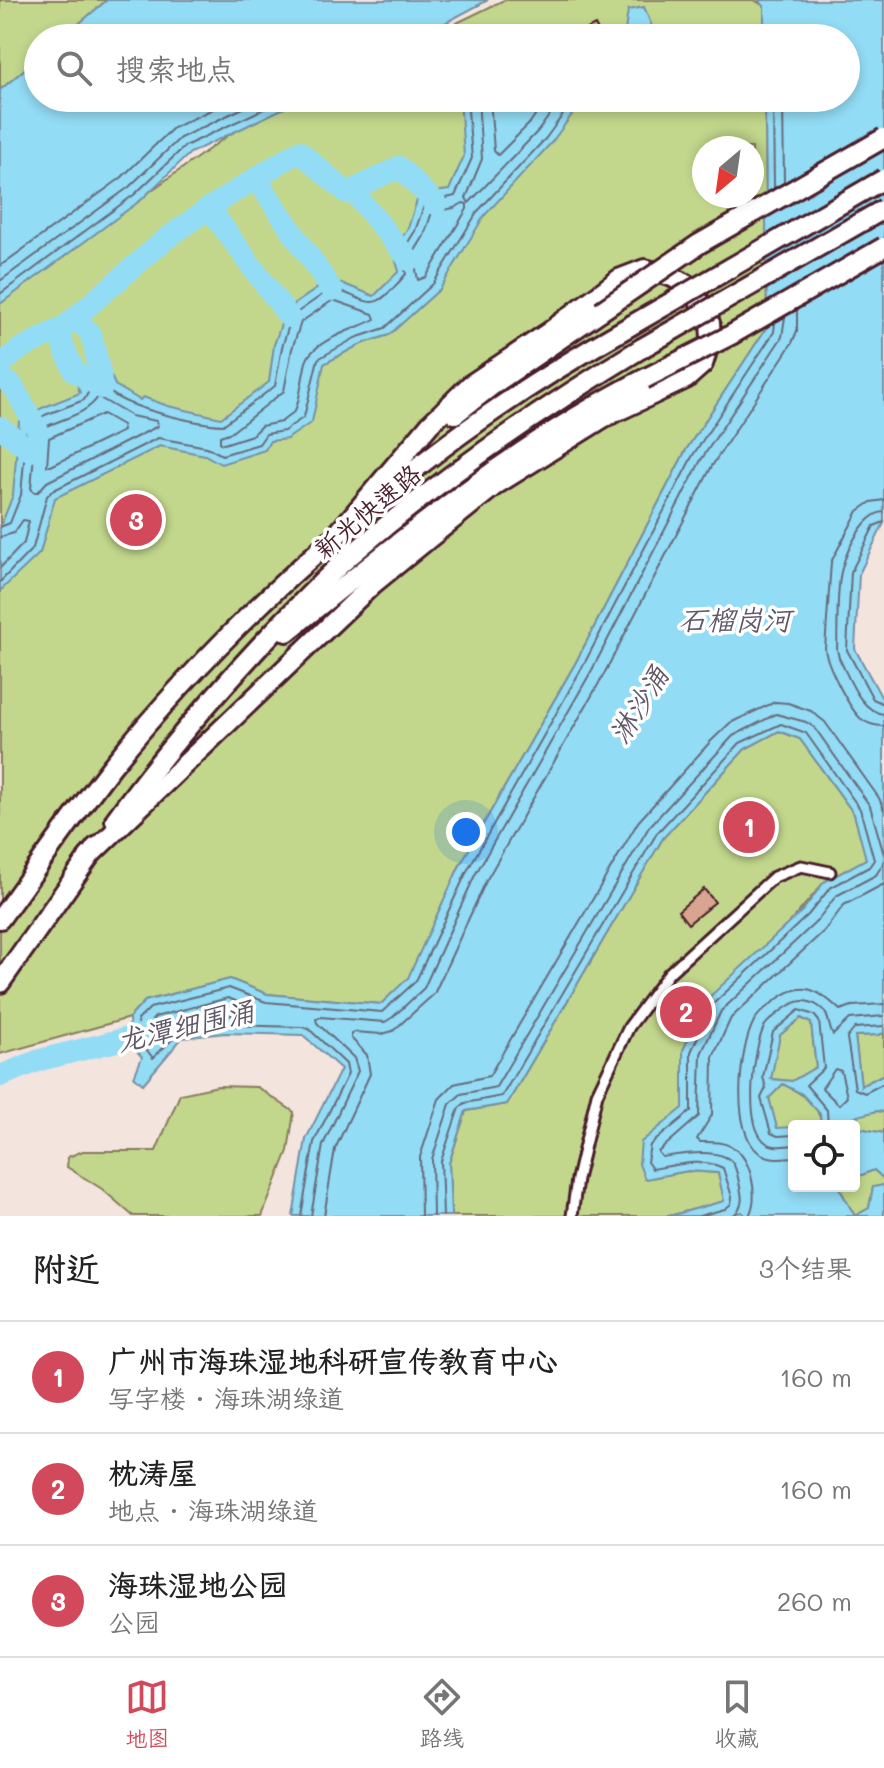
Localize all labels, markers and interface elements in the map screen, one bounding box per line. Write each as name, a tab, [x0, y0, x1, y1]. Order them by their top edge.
search box	[24, 24, 860, 112]
icon: search	[52, 46, 96, 90]
text: 搜索地点	[116, 48, 236, 88]
north arrow	[692, 136, 764, 208]
street label: 新光快速路	[306, 456, 428, 566]
pin: 3	[110, 490, 162, 550]
water label: 石榴岗河	[679, 601, 795, 637]
water label: 淋沙涌	[600, 658, 676, 749]
pin: 1	[723, 797, 775, 857]
your location	[446, 812, 486, 852]
pin: 2	[660, 982, 712, 1042]
water label: 龙潭细围涌	[113, 991, 258, 1058]
map controls	[788, 1120, 860, 1192]
button: locate	[788, 1120, 860, 1192]
text: 附近	[32, 1245, 100, 1290]
text: 3个结果	[759, 1251, 852, 1285]
text: 广州市海珠湿地科研宣传教育中心	[108, 1340, 558, 1380]
text: 1	[52, 1360, 64, 1394]
text: 160 m	[780, 1360, 852, 1394]
text: 写字楼 · 海珠湖绿道	[108, 1381, 344, 1415]
text: 枕涛屋	[108, 1452, 198, 1492]
text: 2	[51, 1472, 65, 1506]
text: 160 m	[780, 1472, 852, 1506]
text: 地点 · 海珠湖绿道	[108, 1493, 318, 1527]
text: 海珠湿地公园	[108, 1564, 288, 1604]
text: 3	[50, 1584, 66, 1618]
text: 260 m	[777, 1584, 852, 1618]
text: 公园	[108, 1605, 160, 1639]
tab: 地图	[125, 1675, 169, 1752]
tab: 路线	[420, 1675, 464, 1752]
tab: 收藏	[715, 1675, 759, 1752]

